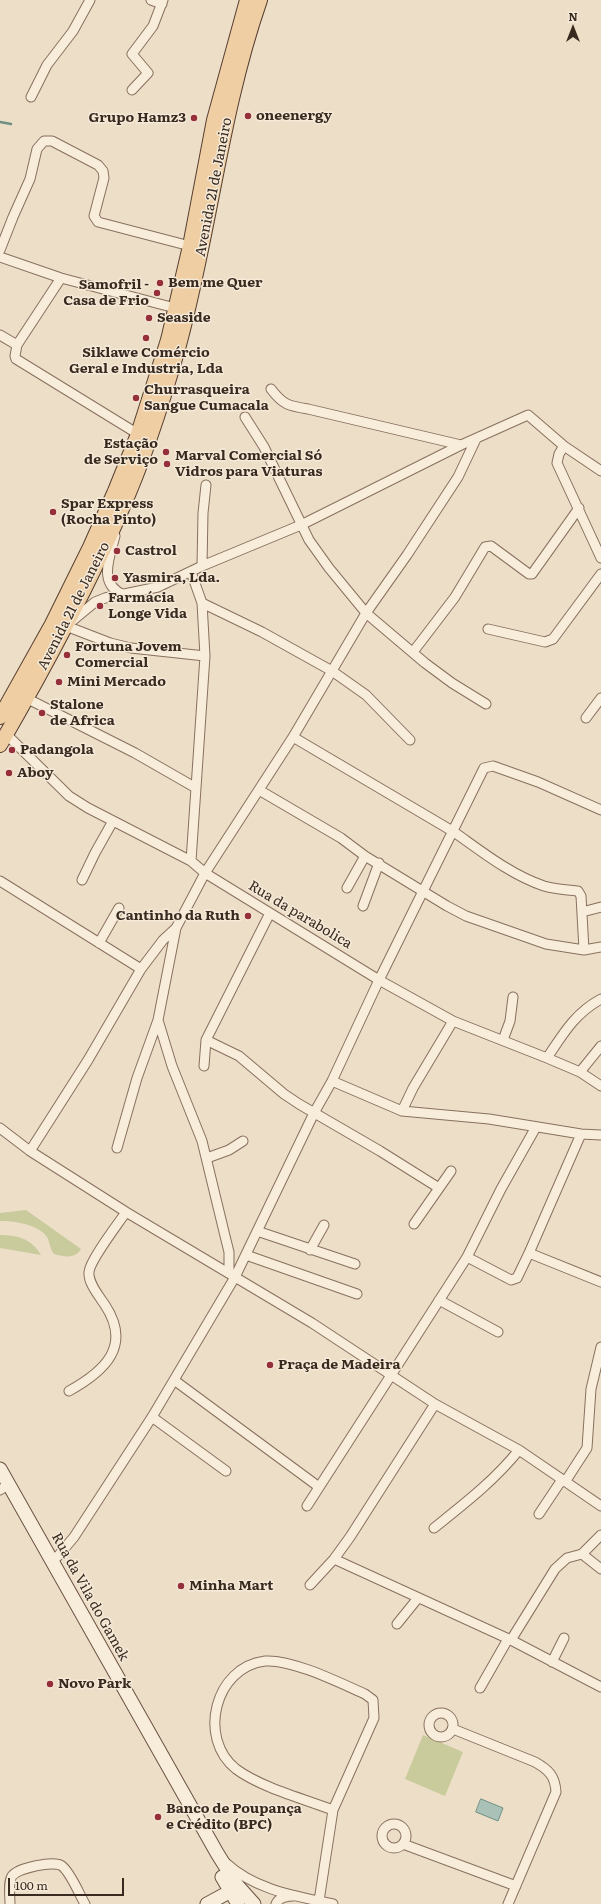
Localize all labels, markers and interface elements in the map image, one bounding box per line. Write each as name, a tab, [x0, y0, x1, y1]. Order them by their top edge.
north arrow	[553, 8, 593, 48]
text: N	[568, 8, 578, 24]
place label: oneenergy	[256, 108, 332, 124]
place label: Grupo Hamz3	[88, 110, 186, 126]
marker: oneenergy	[243, 111, 253, 121]
marker: Grupo Hamz3	[189, 113, 199, 123]
street label: Avenida 21 de Janeiro	[192, 116, 236, 258]
place label: Bem me Quer	[168, 275, 263, 291]
place label: Samofril - Casa de Frio	[63, 277, 149, 310]
marker: Bem me Quer	[155, 278, 165, 288]
marker: Samofril - Casa de Frio	[152, 288, 162, 298]
place label: Seaside	[157, 310, 211, 326]
marker: Seaside	[144, 313, 154, 323]
marker: Siklawe Comércio Geral e Industria, Lda	[141, 333, 151, 343]
place label: Siklawe Comércio Geral e Industria, Lda	[69, 345, 223, 378]
place label: Churrasqueira Sangue Cumacala	[144, 382, 269, 414]
marker: Churrasqueira Sangue Cumacala	[131, 393, 141, 403]
place label: Estação de Serviço	[84, 436, 158, 468]
marker: Estação de Serviço	[161, 447, 171, 457]
place label: Marval Comercial Só Vidros para Viaturas	[175, 448, 322, 480]
marker: Marval Comercial Só Vidros para Viaturas	[162, 459, 172, 469]
place label: Spar Express (Rocha Pinto)	[61, 496, 156, 528]
marker: Spar Express (Rocha Pinto)	[48, 507, 58, 517]
street label: Avenida 21 de Janeiro	[34, 539, 114, 673]
place label: Castrol	[125, 543, 177, 559]
marker: Castrol	[112, 546, 122, 556]
place label: Yasmira, Lda.	[123, 570, 220, 586]
marker: Yasmira, Lda.	[110, 573, 120, 583]
place label: Farmácia Longe Vida	[108, 590, 187, 622]
marker: Farmácia Longe Vida	[95, 601, 105, 611]
place label: Fortuna Jovem Comercial	[75, 639, 182, 672]
marker: Fortuna Jovem Comercial	[62, 650, 72, 660]
place label: Mini Mercado	[67, 674, 166, 690]
marker: Mini Mercado	[54, 677, 64, 687]
place label: Stalone de Africa	[50, 697, 115, 730]
marker: Stalone de Africa	[37, 708, 47, 718]
place label: Padangola	[20, 742, 94, 758]
marker: Padangola	[7, 745, 17, 755]
place label: Aboy	[17, 765, 54, 781]
marker: Aboy	[4, 768, 14, 778]
street label: Rua da parabolica	[245, 877, 355, 953]
place label: Cantinho da Ruth	[116, 908, 240, 924]
marker: Cantinho da Ruth	[243, 911, 253, 921]
place label: Praça de Madeira	[278, 1357, 401, 1373]
marker: Praça de Madeira	[265, 1360, 275, 1370]
street label: Rua da Vila do Gamek	[48, 1530, 132, 1664]
place label: Minha Mart	[189, 1578, 273, 1594]
marker: Minha Mart	[176, 1581, 186, 1591]
place label: Novo Park	[58, 1676, 131, 1692]
marker: Novo Park	[45, 1679, 55, 1689]
place label: Banco de Poupança e Crédito (BPC)	[166, 1801, 302, 1834]
marker: Banco de Poupança e Crédito (BPC)	[153, 1812, 163, 1822]
scale bar	[10, 1870, 126, 1896]
text: 100 m	[15, 1876, 48, 1894]

